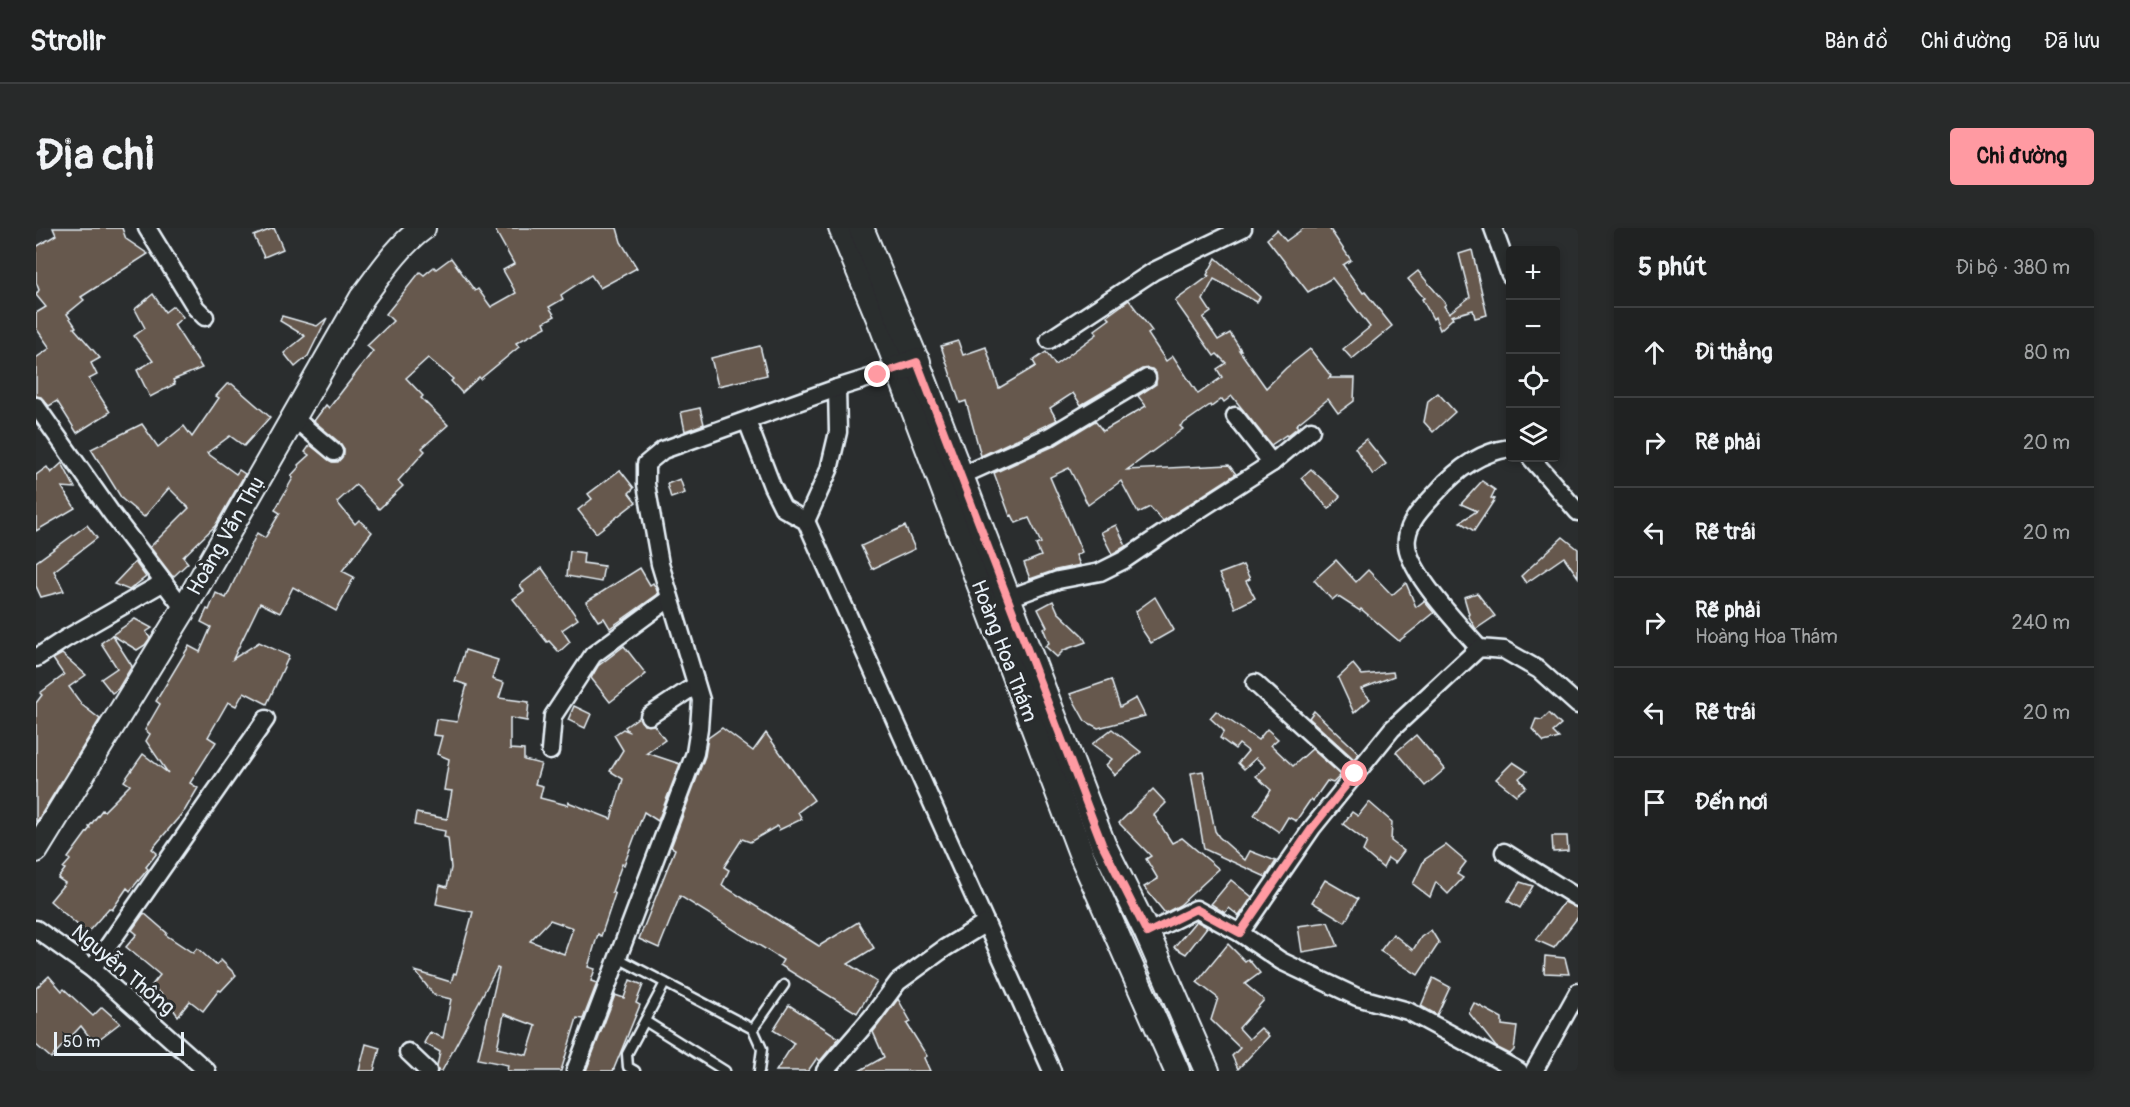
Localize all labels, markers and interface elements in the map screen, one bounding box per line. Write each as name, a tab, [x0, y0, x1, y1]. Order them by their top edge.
text: Strollr	[30, 24, 105, 59]
text: Bản đồ	[1824, 28, 1888, 55]
text: Chỉ đường	[1921, 28, 2011, 55]
text: Đã lưu	[2044, 28, 2100, 55]
button: Chỉ đường	[1950, 128, 2094, 185]
text: Địa chỉ	[36, 130, 154, 182]
map controls	[1506, 246, 1560, 462]
button: +	[1506, 246, 1560, 300]
text: 5 phút	[1638, 251, 1706, 283]
text: Đi bộ · 380 m	[1956, 255, 2070, 280]
button: −	[1506, 300, 1560, 354]
icon: ahead	[1638, 336, 1671, 369]
text: Đi thẳng	[1695, 338, 1773, 366]
text: 80 m	[2024, 340, 2070, 365]
button: locate	[1506, 354, 1560, 408]
route end	[864, 361, 890, 387]
button: layers	[1506, 408, 1560, 462]
icon: right	[1638, 426, 1671, 459]
text: Rẽ phải	[1695, 428, 1760, 456]
text: 20 m	[2023, 430, 2070, 455]
street label: Hoàng Văn Thụ	[181, 472, 271, 600]
icon: left	[1638, 516, 1671, 549]
text: Rẽ trái	[1695, 518, 1755, 546]
text: 20 m	[2023, 520, 2070, 545]
street label: Hoàng Hoa Thám	[965, 576, 1043, 726]
text: Rẽ phải	[1695, 596, 1760, 624]
icon: right	[1638, 606, 1671, 639]
text: 240 m	[2011, 610, 2070, 635]
text: Hoàng Hoa Thám	[1695, 624, 1838, 649]
icon: left	[1638, 696, 1671, 729]
text: Rẽ trái	[1695, 698, 1755, 726]
text: 20 m	[2023, 700, 2070, 725]
route start	[1341, 760, 1367, 786]
icon: arrive	[1638, 786, 1671, 819]
text: Đến nơi	[1695, 788, 1767, 816]
street label: Nguyễn Thông	[66, 919, 180, 1021]
scale bar	[54, 1029, 184, 1056]
text: 50 m	[63, 1032, 100, 1052]

